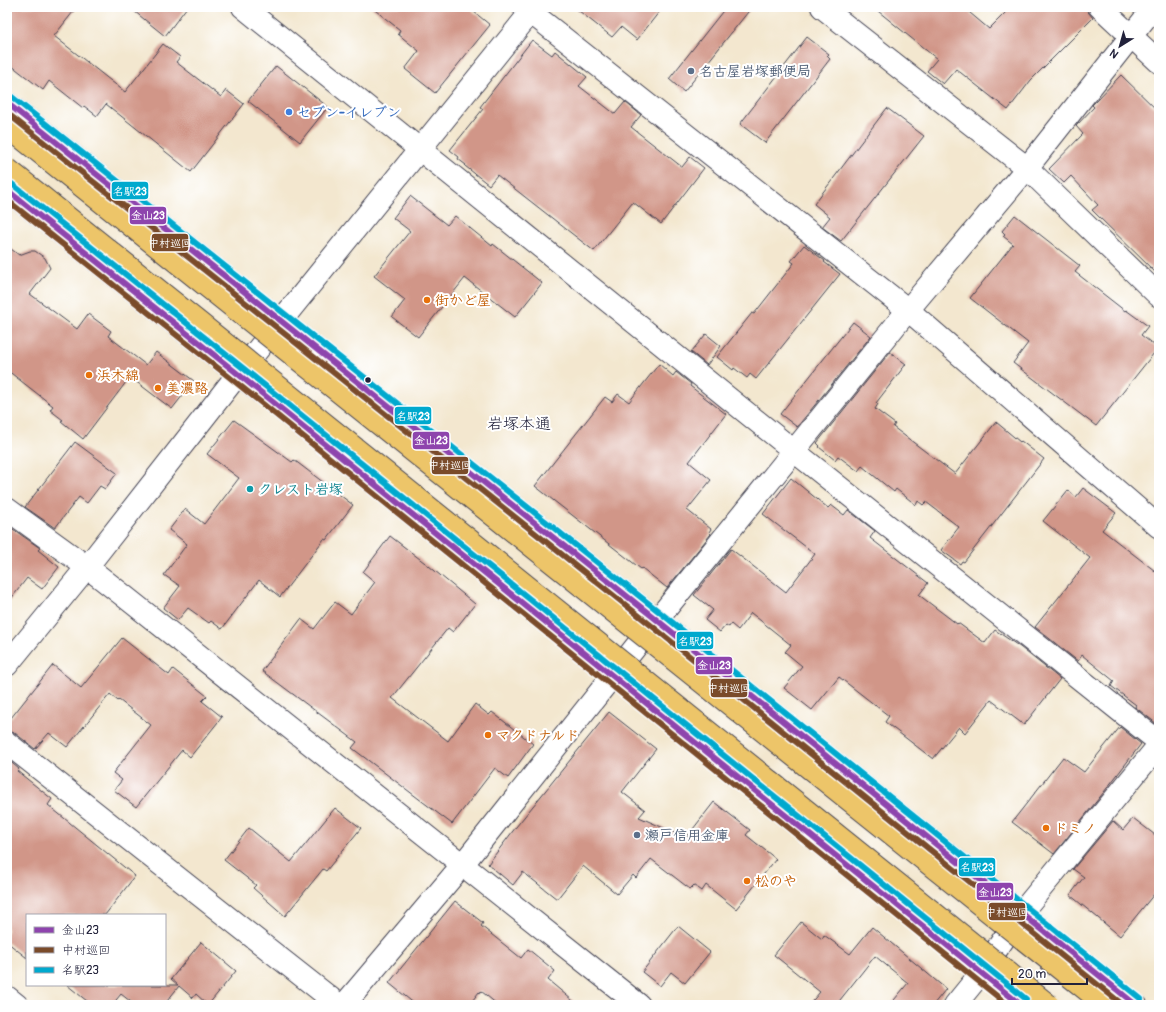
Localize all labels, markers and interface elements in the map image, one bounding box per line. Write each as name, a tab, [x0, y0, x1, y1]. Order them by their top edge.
north arrow	[1100, 26, 1140, 66]
text: N	[1107, 46, 1121, 61]
place label: 名古屋岩塚郵便局	[699, 63, 811, 80]
marker: 名古屋岩塚郵便局	[686, 66, 696, 76]
place label: セブン-イレブン	[297, 104, 401, 121]
marker: セブン-イレブン	[284, 107, 294, 117]
line badge: 名駅23	[111, 181, 149, 200]
text: 名駅23	[113, 185, 147, 198]
line badge: 金山23	[129, 206, 167, 225]
text: 金山23	[131, 209, 165, 222]
line badge: 中村巡回	[151, 233, 189, 252]
text: 中村巡回	[148, 237, 192, 250]
place label: 街かど屋	[435, 292, 491, 309]
marker: 街かど屋	[422, 295, 432, 305]
place label: 浜木綿	[97, 367, 139, 384]
marker: 浜木綿	[84, 370, 94, 380]
unlabelled marker	[363, 375, 373, 385]
place label: 美濃路	[166, 380, 208, 397]
marker: 美濃路	[153, 383, 163, 393]
line badge: 名駅23	[394, 406, 432, 425]
text: 名駅23	[396, 410, 430, 423]
district label: 岩塚本通	[487, 414, 551, 434]
line badge: 金山23	[412, 431, 450, 450]
text: 金山23	[414, 434, 448, 447]
line badge: 中村巡回	[431, 456, 469, 475]
text: 中村巡回	[428, 459, 472, 472]
place label: クレスト岩塚	[258, 481, 343, 498]
marker: クレスト岩塚	[245, 484, 255, 494]
line badge: 名駅23	[676, 631, 714, 650]
text: 名駅23	[678, 635, 712, 648]
line badge: 金山23	[695, 656, 733, 675]
text: 金山23	[697, 659, 731, 672]
line badge: 中村巡回	[710, 678, 748, 698]
text: 中村巡回	[707, 682, 751, 695]
place label: マクドナルド	[496, 727, 579, 744]
marker: マクドナルド	[483, 730, 493, 740]
place label: ドミノ	[1054, 820, 1096, 837]
marker: ドミノ	[1041, 823, 1051, 833]
place label: 瀬戸信用金庫	[645, 827, 729, 844]
marker: 瀬戸信用金庫	[632, 830, 642, 840]
line badge: 名駅23	[958, 857, 996, 877]
text: 名駅23	[960, 861, 994, 874]
place label: 松のや	[755, 873, 797, 890]
marker: 松のや	[742, 876, 752, 886]
line badge: 金山23	[976, 882, 1014, 901]
text: 金山23	[978, 886, 1012, 899]
line badge: 中村巡回	[988, 902, 1026, 921]
text: 中村巡回	[985, 906, 1029, 919]
legend	[26, 914, 166, 986]
text: 金山23	[62, 923, 99, 938]
text: 中村巡回	[62, 943, 110, 958]
scale bar	[1012, 960, 1087, 986]
text: 名駅23	[62, 963, 99, 978]
text: 20 m	[1018, 967, 1047, 982]

